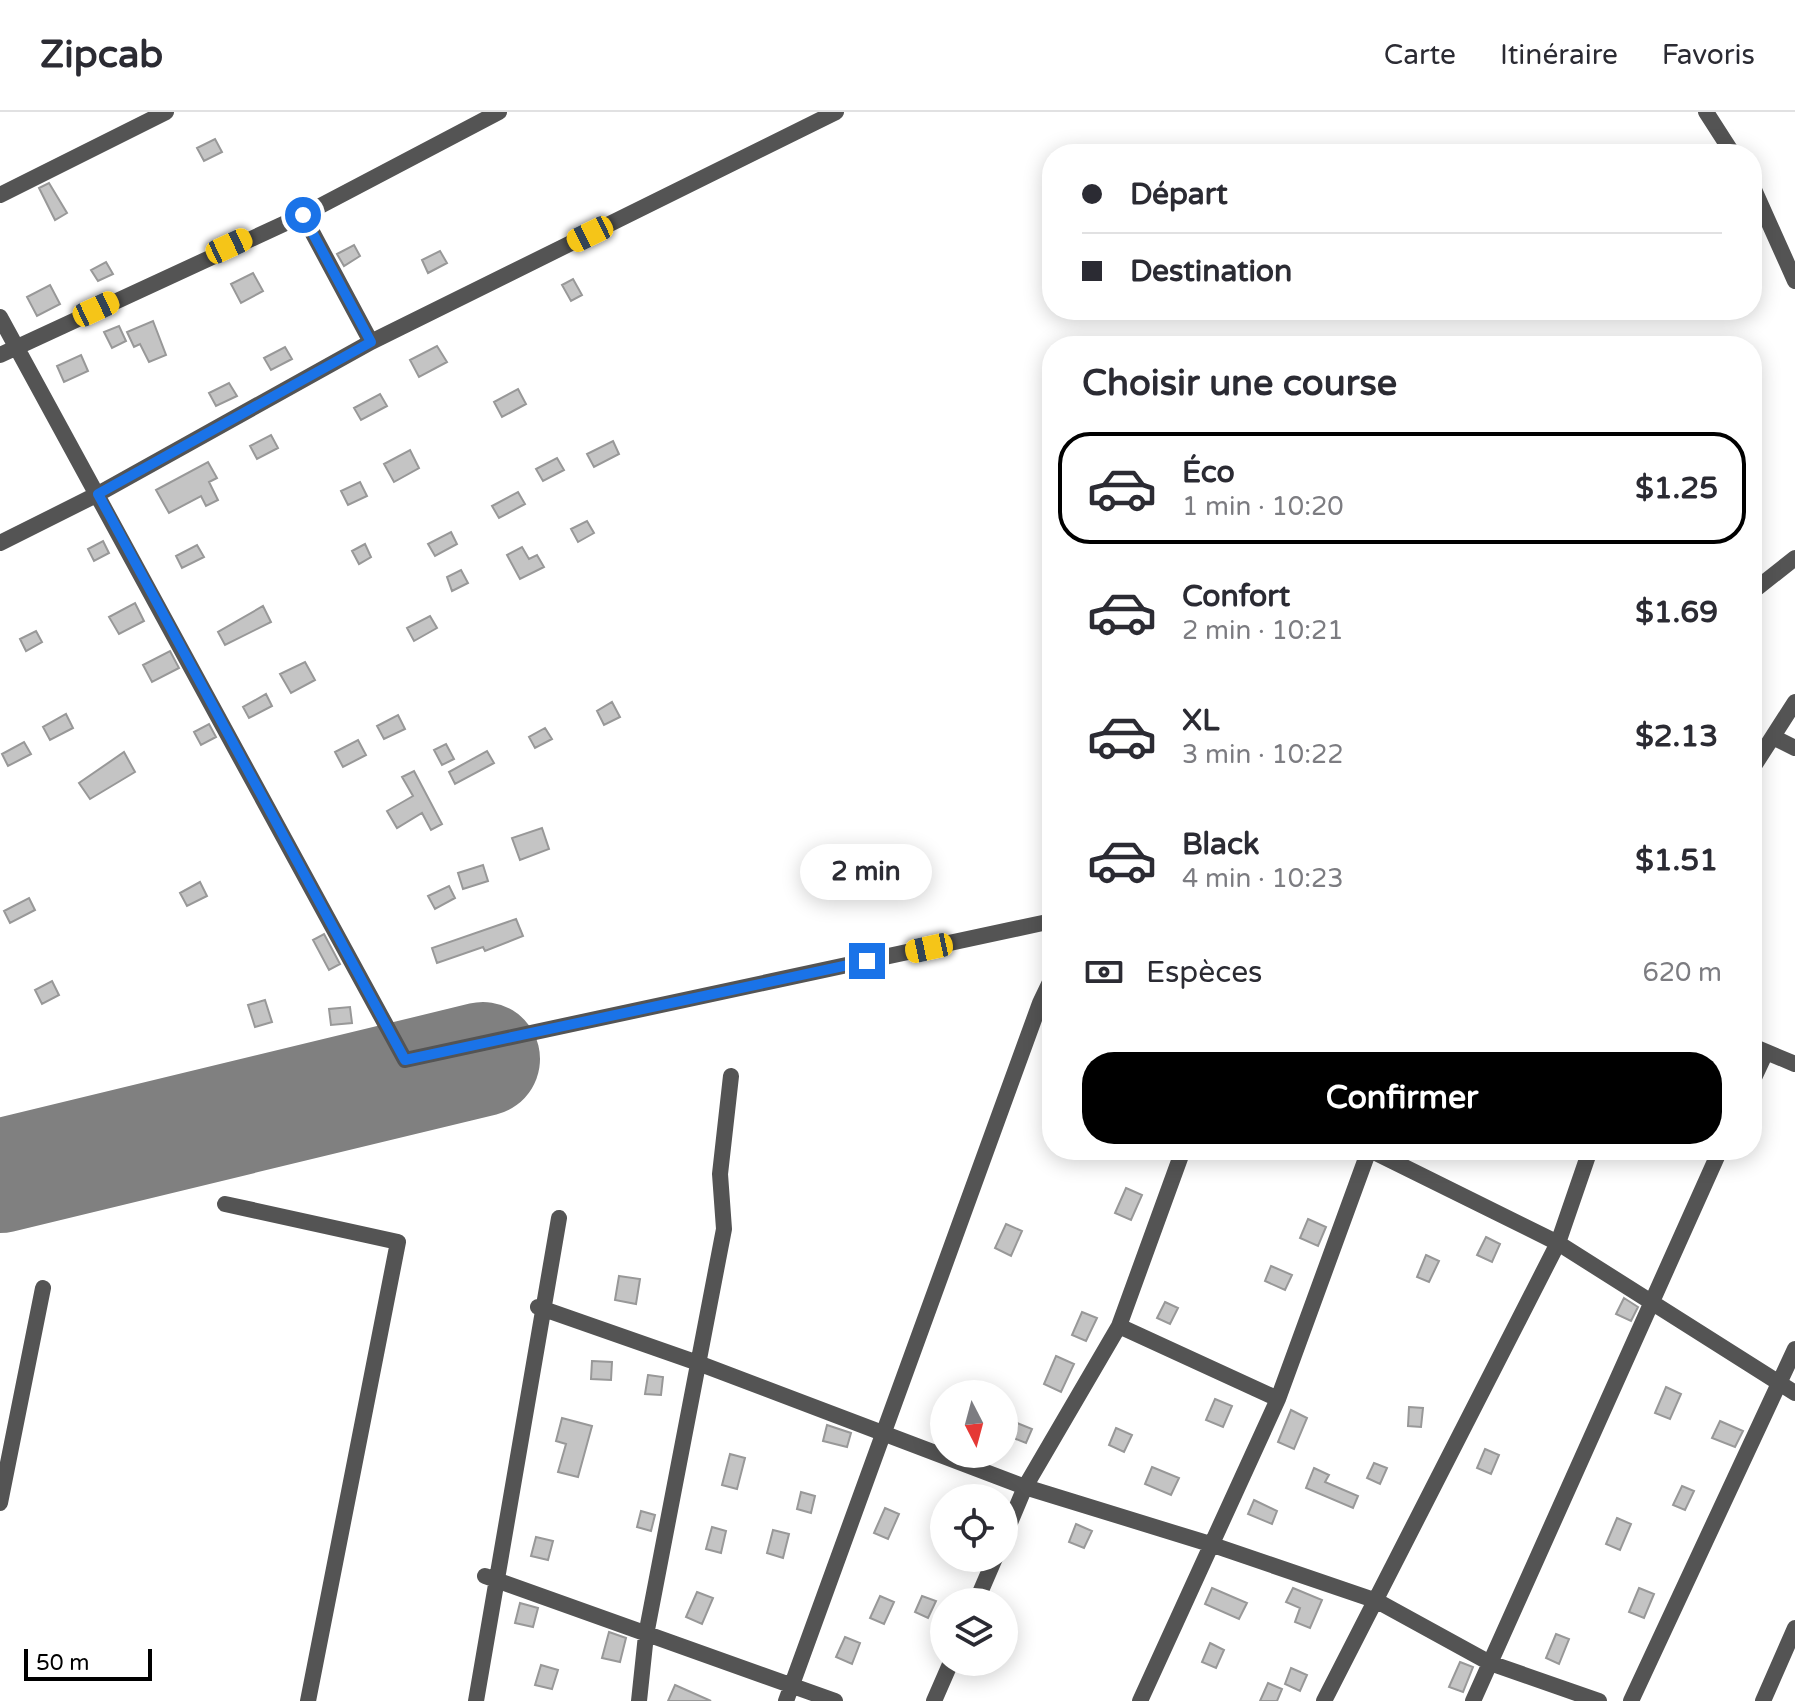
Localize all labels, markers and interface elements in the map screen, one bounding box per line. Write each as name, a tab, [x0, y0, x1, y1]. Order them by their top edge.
text: Zipcab	[40, 32, 163, 78]
text: Carte	[1384, 38, 1456, 72]
text: Itinéraire	[1500, 38, 1618, 72]
text: Favoris	[1662, 38, 1755, 72]
text: Départ	[1130, 176, 1228, 213]
route start	[285, 197, 321, 233]
car	[563, 213, 617, 255]
car	[202, 225, 256, 267]
text: Destination	[1130, 253, 1292, 290]
car	[69, 288, 123, 330]
text: Choisir une course	[1082, 362, 1397, 405]
icon: car	[1086, 452, 1158, 524]
text: Éco	[1182, 454, 1235, 491]
text: $1.25	[1635, 470, 1718, 507]
text: 1 min · 10:20	[1182, 491, 1344, 522]
icon: car	[1086, 576, 1158, 648]
text: Confort	[1182, 578, 1290, 615]
text: $1.69	[1635, 594, 1718, 631]
text: 2 min · 10:21	[1182, 615, 1344, 646]
icon: car	[1086, 700, 1158, 772]
text: XL	[1182, 702, 1219, 739]
text: $2.13	[1635, 718, 1718, 755]
text: 3 min · 10:22	[1182, 739, 1344, 770]
icon: car	[1086, 824, 1158, 896]
text: Black	[1182, 826, 1259, 863]
text: $1.51	[1635, 842, 1718, 879]
callout: 2 min	[801, 845, 933, 901]
text: 2 min	[831, 856, 901, 887]
text: 4 min · 10:23	[1182, 863, 1344, 894]
car	[903, 931, 955, 965]
route end	[849, 943, 885, 979]
icon: cash	[1082, 950, 1126, 994]
text: Espèces	[1146, 954, 1263, 991]
text: 620 m	[1642, 957, 1722, 988]
button: Confirmer	[1082, 1052, 1722, 1144]
north arrow	[930, 1380, 1018, 1468]
map controls	[930, 1380, 1018, 1676]
button: locate	[930, 1484, 1018, 1572]
button: layers	[930, 1588, 1018, 1676]
scale bar	[24, 1645, 152, 1681]
text: 50 m	[36, 1650, 90, 1676]

